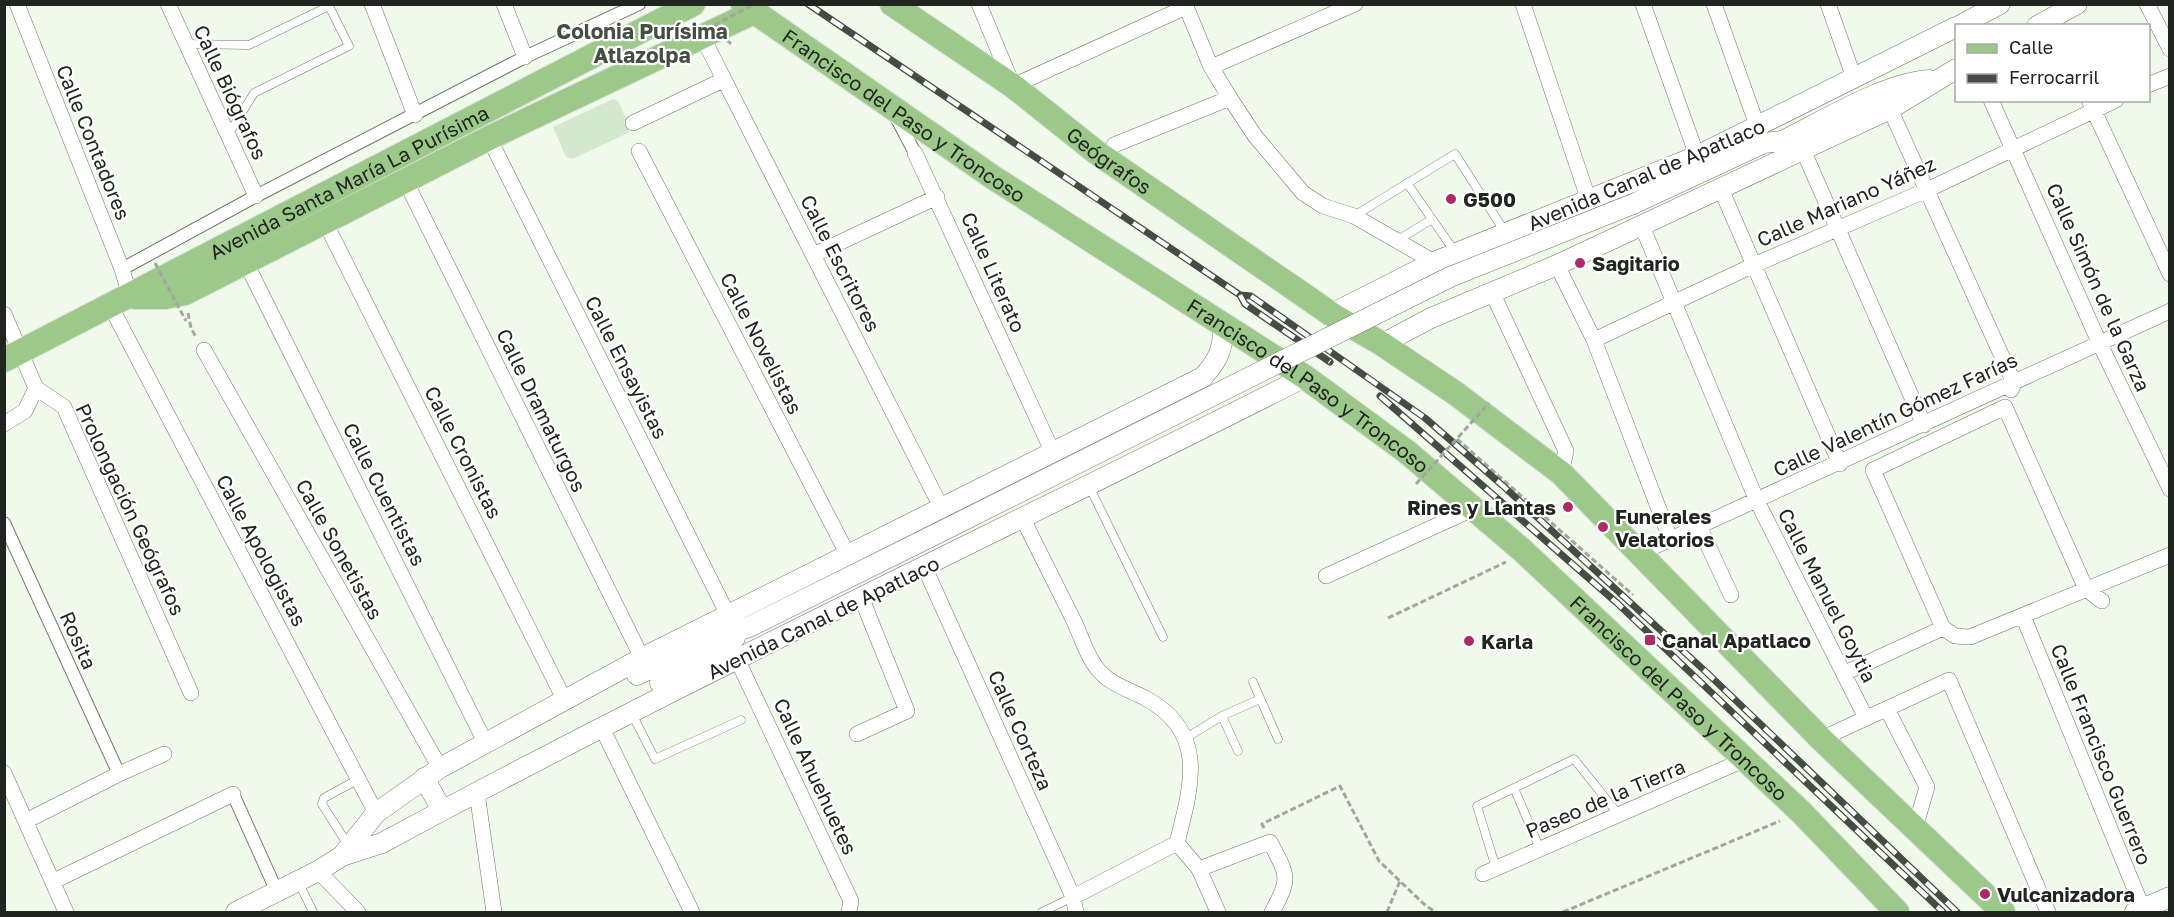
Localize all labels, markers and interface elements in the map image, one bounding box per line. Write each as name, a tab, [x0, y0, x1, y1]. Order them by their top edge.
district label: Colonia Purísima Atlazolpa	[556, 18, 728, 68]
street label: Calle Biógrafos	[189, 21, 273, 163]
street label: Francisco del Paso y Troncoso	[778, 23, 1030, 207]
legend	[1955, 24, 2150, 102]
text: Calle	[2009, 36, 2053, 58]
street label: Calle Contadores	[52, 61, 136, 223]
text: Ferrocarril	[2009, 66, 2099, 88]
street label: Avenida Santa María La Purísima	[205, 100, 492, 264]
street label: Avenida Canal de Apatlaco	[1524, 113, 1768, 235]
street label: Geógrafos	[1062, 122, 1156, 199]
street label: Calle Mariano Yáñez	[1753, 151, 1939, 251]
street label: Calle Simón de la Garza	[2042, 179, 2156, 395]
place label: G500	[1463, 187, 1516, 211]
street label: Calle Escritores	[796, 190, 886, 336]
marker: G500	[1444, 192, 1458, 206]
street label: Calle Literato	[957, 208, 1031, 336]
place label: Sagitario	[1592, 251, 1680, 275]
marker: Sagitario	[1573, 256, 1587, 270]
street label: Calle Novelistas	[716, 268, 808, 418]
street label: Calle Ensayistas	[581, 292, 673, 442]
street label: Francisco del Paso y Troncoso	[1183, 293, 1434, 478]
street label: Calle Dramaturgos	[492, 325, 592, 495]
street label: Calle Valentín Gómez Farías	[1769, 347, 2021, 481]
street label: Calle Cronistas	[420, 382, 508, 522]
street label: Prolongación Geógrafos	[71, 399, 191, 619]
street label: Calle Cuentistas	[339, 418, 431, 570]
street label: Calle Apologistas	[212, 470, 312, 630]
street label: Calle Sonetistas	[292, 475, 388, 623]
place label: Rines y Llantas	[1407, 495, 1556, 519]
marker: Rines y Llantas	[1561, 500, 1575, 514]
place label: Funerales Velatorios	[1615, 504, 1715, 551]
street label: Calle Manuel Goytia	[1774, 504, 1882, 686]
marker: Funerales Velatorios	[1596, 520, 1610, 534]
street label: Avenida Canal de Apatlaco	[703, 550, 943, 684]
street label: Francisco del Paso y Troncoso	[1566, 590, 1793, 805]
street label: Rosita	[56, 607, 102, 673]
place label: Canal Apatlaco	[1662, 628, 1811, 652]
place label: Karla	[1481, 629, 1533, 653]
marker: Canal Apatlaco	[1643, 633, 1657, 647]
marker: Karla	[1462, 634, 1476, 648]
street label: Calle Francisco Guerrero	[2047, 640, 2157, 868]
street label: Calle Corteza	[984, 666, 1058, 794]
street label: Calle Ahuehuetes	[769, 694, 863, 858]
street label: Paseo de la Tierra	[1522, 754, 1688, 842]
place label: Vulcanizadora	[1997, 882, 2135, 906]
marker: Vulcanizadora	[1978, 887, 1992, 901]

